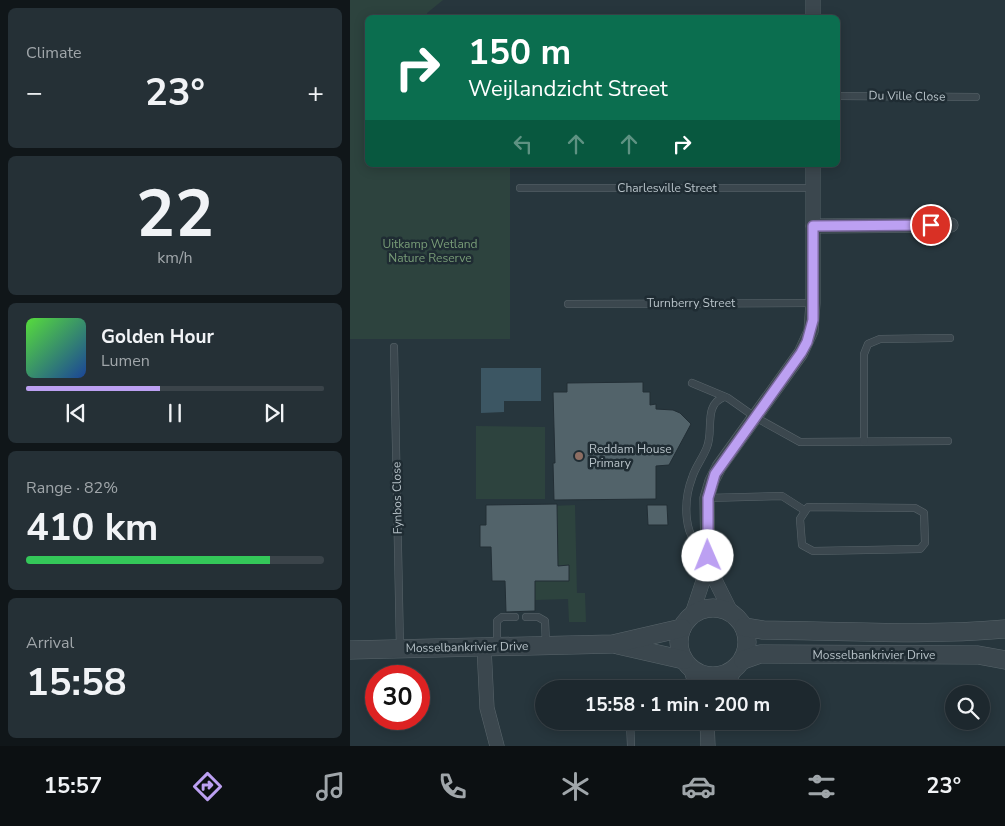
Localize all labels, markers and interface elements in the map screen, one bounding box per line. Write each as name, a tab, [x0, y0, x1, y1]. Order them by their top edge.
text: 150 m	[468, 29, 571, 76]
icon: right	[385, 35, 450, 100]
text: Climate	[26, 42, 81, 64]
text: 23°	[145, 67, 205, 118]
text: −	[26, 74, 43, 112]
text: +	[307, 74, 324, 112]
text: Weijlandzicht Street	[468, 74, 668, 104]
street label: Du Ville Close	[869, 87, 945, 105]
icon: left	[509, 130, 537, 158]
icon: ahead	[562, 130, 590, 158]
icon: ahead	[615, 130, 643, 158]
icon: right	[668, 130, 696, 158]
text: 22	[136, 170, 214, 259]
street label: Charlesville Street	[617, 180, 717, 196]
pin	[910, 204, 952, 246]
icon: arrive	[917, 211, 945, 239]
park label: Uitkamp Wetland Nature Reserve	[382, 236, 478, 266]
text: km/h	[157, 247, 193, 269]
street label: Turnberry Street	[647, 295, 736, 311]
text: Golden Hour	[101, 324, 214, 350]
text: Lumen	[101, 350, 150, 372]
icon: previous	[62, 399, 90, 427]
icon: pause	[161, 399, 189, 427]
icon: next	[260, 399, 288, 427]
place label: Reddam House Primary	[589, 441, 672, 471]
marker: Reddam House Primary	[573, 450, 585, 462]
street label: Fynbos Close	[388, 462, 406, 534]
text: Range · 82%	[26, 477, 118, 499]
text: 410 km	[26, 502, 158, 553]
position arrow	[681, 529, 733, 581]
text: Arrival	[26, 632, 74, 654]
street label: Mosselbankrivier Drive	[405, 638, 529, 656]
street label: Mosselbankrivier Drive	[813, 647, 935, 663]
text: 15:58	[26, 657, 127, 708]
speed limit sign: 30	[365, 665, 430, 730]
map controls	[945, 685, 990, 730]
button: search	[945, 685, 990, 730]
text: 15:58 · 1 min · 200 m	[585, 692, 770, 718]
icon: directions	[190, 769, 225, 804]
icon: music	[313, 769, 348, 804]
icon: phone	[435, 769, 470, 804]
icon: climate	[558, 769, 593, 804]
icon: car	[681, 769, 716, 804]
icon: filters	[804, 769, 839, 804]
text: 15:57	[44, 771, 102, 801]
text: 23°	[926, 771, 961, 801]

